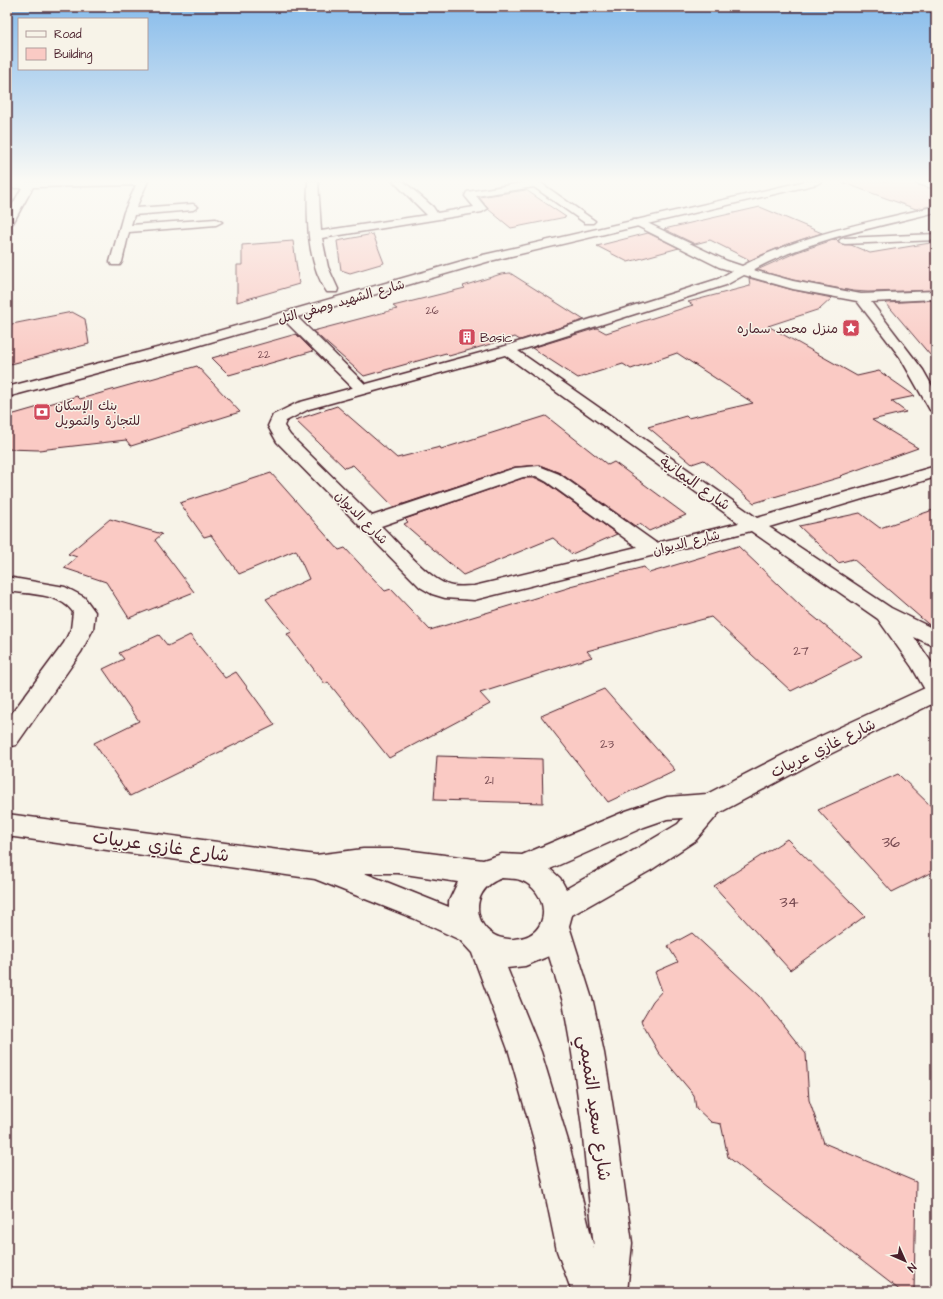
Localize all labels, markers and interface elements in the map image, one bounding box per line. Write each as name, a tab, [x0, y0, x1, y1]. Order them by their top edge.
legend	[18, 18, 148, 70]
text: Road	[54, 26, 82, 43]
text: Building	[54, 46, 92, 64]
street label: شارع الشهيد وصفي التل	[276, 275, 407, 331]
house number: 26	[425, 303, 439, 318]
place icon: منزل محمد سماره	[841, 318, 861, 338]
place label: منزل محمد سماره	[737, 320, 838, 338]
building icon: Basic	[457, 327, 477, 347]
place label: Basic	[480, 329, 513, 347]
house number: 22	[258, 347, 271, 362]
place label: بنك الإسكان للتجارة والتمويل	[55, 397, 140, 430]
bank icon: بنك الإسكان للتجارة والتمويل	[32, 402, 52, 422]
street label: شارع اليمانية	[655, 451, 734, 516]
street label: شارع الديوان	[331, 487, 392, 548]
street label: شارع الديوان	[651, 526, 722, 560]
house number: 27	[793, 642, 809, 660]
street label: شارع غازي عربيات	[767, 714, 879, 783]
house number: 23	[600, 735, 614, 753]
house number: 21	[484, 771, 494, 789]
street label: شارع غازي عربيات	[91, 825, 231, 868]
house number: 36	[882, 831, 900, 853]
house number: 34	[779, 891, 799, 913]
street label: شارع سعيد التميمي	[569, 1034, 617, 1183]
north arrow	[885, 1241, 925, 1281]
text: N	[904, 1260, 919, 1276]

